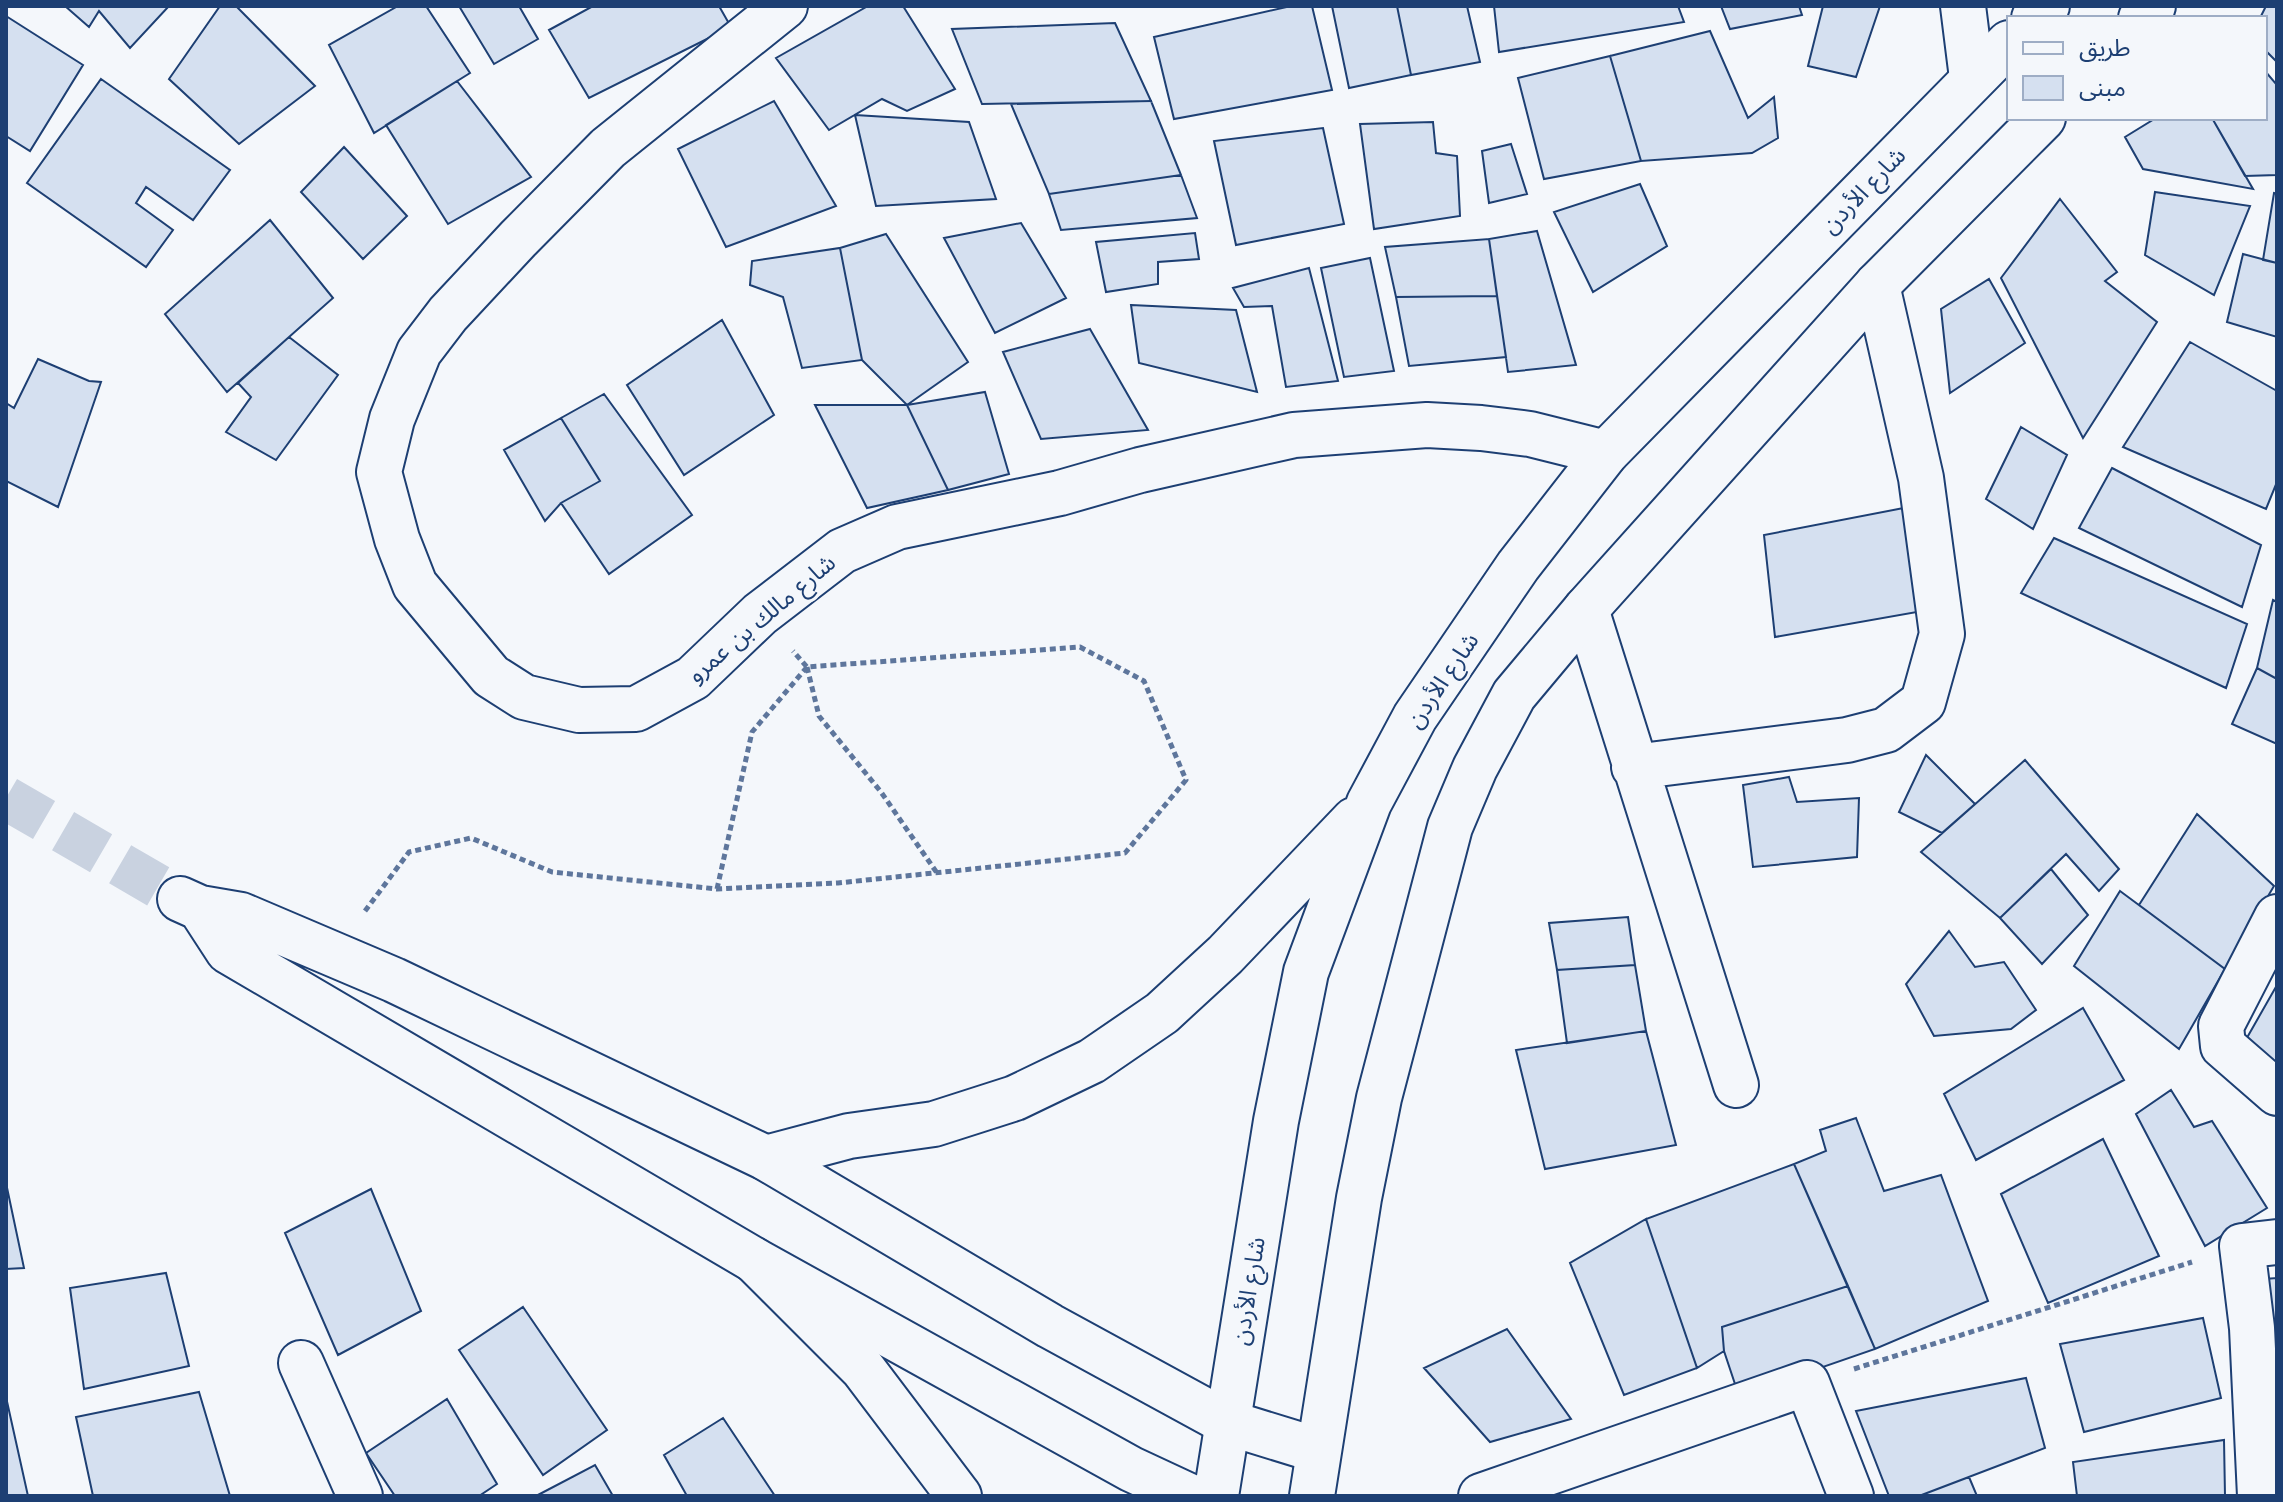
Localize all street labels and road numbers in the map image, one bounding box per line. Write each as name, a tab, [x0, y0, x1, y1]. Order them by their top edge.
street label: شارع الأردن	[1815, 141, 1913, 241]
street label: شارع مالك بن عمرو	[682, 548, 843, 691]
street label: شارع الأردن	[1400, 627, 1487, 735]
street label: شارع الأردن	[1226, 1235, 1274, 1348]

